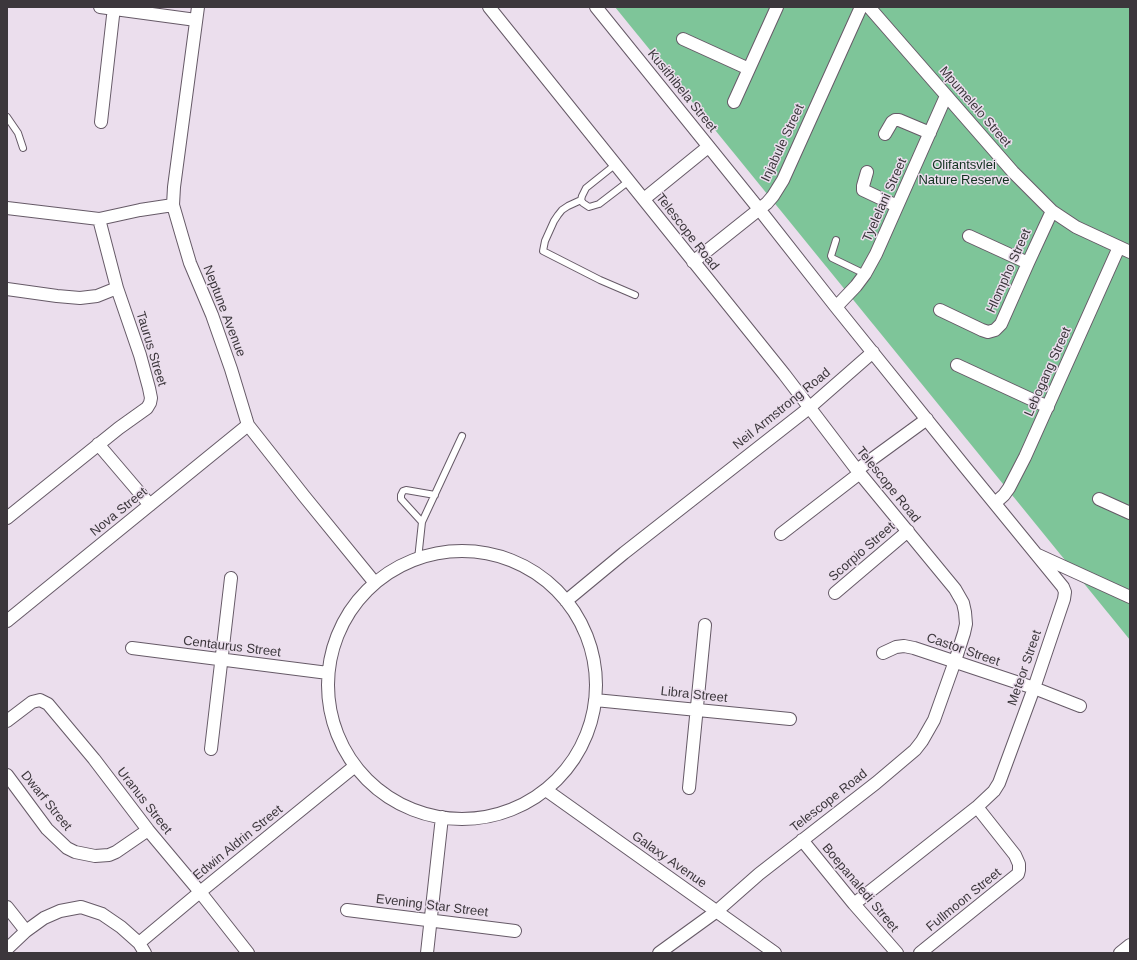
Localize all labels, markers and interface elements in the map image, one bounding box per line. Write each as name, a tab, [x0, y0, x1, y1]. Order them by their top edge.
street label: Kusithibela Street	[644, 46, 720, 136]
street label: Mpumelelo Street	[936, 63, 1014, 151]
street label: Injabule Street	[758, 102, 808, 184]
street label: Tyelelani Street	[860, 156, 910, 244]
park label: Olifantsvlei Nature Reserve	[918, 157, 1010, 188]
street label: Telescope Road	[652, 190, 722, 274]
street label: Hlompho Street	[984, 227, 1034, 315]
street label: Neptune Avenue	[199, 263, 249, 359]
street label: Taurus Street	[132, 310, 170, 388]
street label: Lebogang Street	[1021, 325, 1075, 419]
street label: Neil Armstrong Road	[730, 365, 834, 453]
street label: Telescope Road	[853, 444, 923, 526]
street label: Nova Street	[87, 484, 151, 540]
street label: Scorpio Street	[826, 519, 898, 585]
street label: Meteor Street	[1005, 628, 1045, 708]
street label: Castor Street	[924, 630, 1002, 670]
street label: Centaurus Street	[182, 633, 282, 661]
street label: Libra Street	[660, 684, 728, 706]
street label: Uranus Street	[113, 765, 175, 837]
street label: Telescope Road	[787, 766, 871, 836]
street label: Dwarf Street	[17, 768, 75, 834]
street label: Edwin Aldrin Street	[190, 802, 286, 884]
street label: Galaxy Avenue	[629, 828, 709, 892]
street label: Boepanaledi Street	[818, 841, 902, 935]
street label: Fullmoon Street	[923, 865, 1005, 935]
street label: Evening Star Street	[375, 891, 489, 921]

